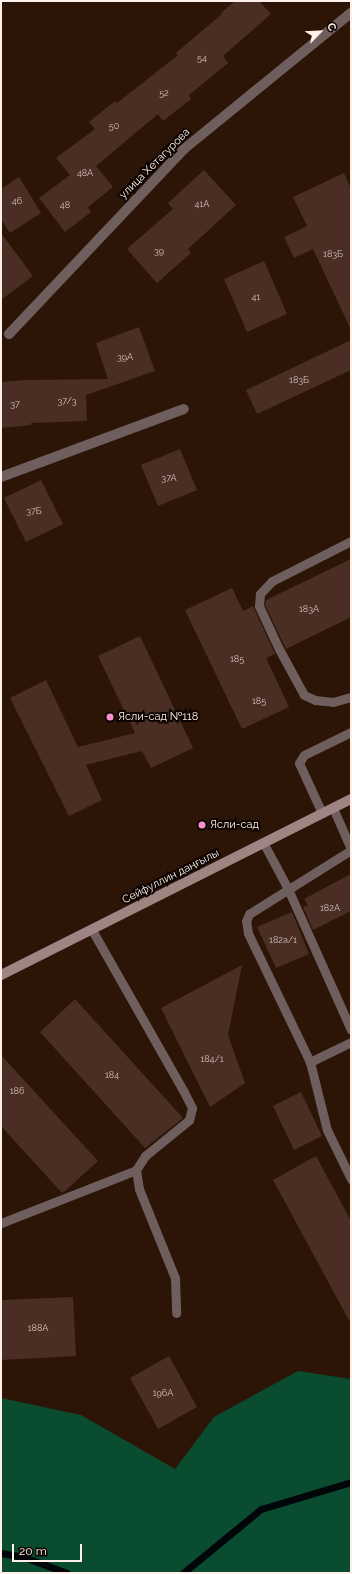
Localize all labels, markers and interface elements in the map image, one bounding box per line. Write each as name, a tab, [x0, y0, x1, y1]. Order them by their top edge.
north arrow	[300, 12, 340, 52]
text: С	[324, 21, 339, 33]
house number: 54	[197, 53, 207, 63]
house number: 52	[159, 88, 169, 98]
house number: 50	[109, 121, 119, 131]
street label: улица Хетагурова	[117, 126, 193, 202]
house number: 48А	[77, 168, 93, 178]
house number: 46	[12, 196, 22, 206]
house number: 41А	[195, 199, 209, 209]
house number: 48	[60, 200, 70, 210]
house number: 39	[154, 246, 164, 256]
house number: 183Б	[323, 249, 343, 259]
house number: 41	[252, 292, 260, 302]
house number: 39А	[117, 352, 133, 362]
house number: 183Б	[289, 375, 309, 385]
house number: 37/3	[57, 396, 77, 406]
house number: 37	[10, 399, 20, 409]
house number: 37А	[161, 473, 177, 483]
house number: 37Б	[26, 506, 42, 516]
house number: 183А	[299, 604, 319, 614]
house number: 185	[230, 654, 244, 664]
house number: 185	[252, 696, 266, 706]
place label: Ясли-сад №118	[118, 710, 198, 724]
marker: Ясли-сад №118	[105, 712, 115, 722]
place label: Ясли-сад	[210, 818, 259, 832]
marker: Ясли-сад	[197, 820, 207, 830]
street label: Сейфуллин даңғылы	[120, 847, 222, 907]
house number: 182А	[320, 903, 340, 913]
house number: 182а/1	[269, 935, 297, 945]
house number: 184/1	[200, 1054, 224, 1064]
house number: 184	[105, 1070, 119, 1080]
house number: 186	[10, 1086, 24, 1096]
house number: 188А	[28, 1323, 48, 1333]
house number: 196А	[153, 1388, 173, 1398]
scale bar	[14, 1536, 84, 1562]
text: 20 m	[19, 1544, 47, 1558]

